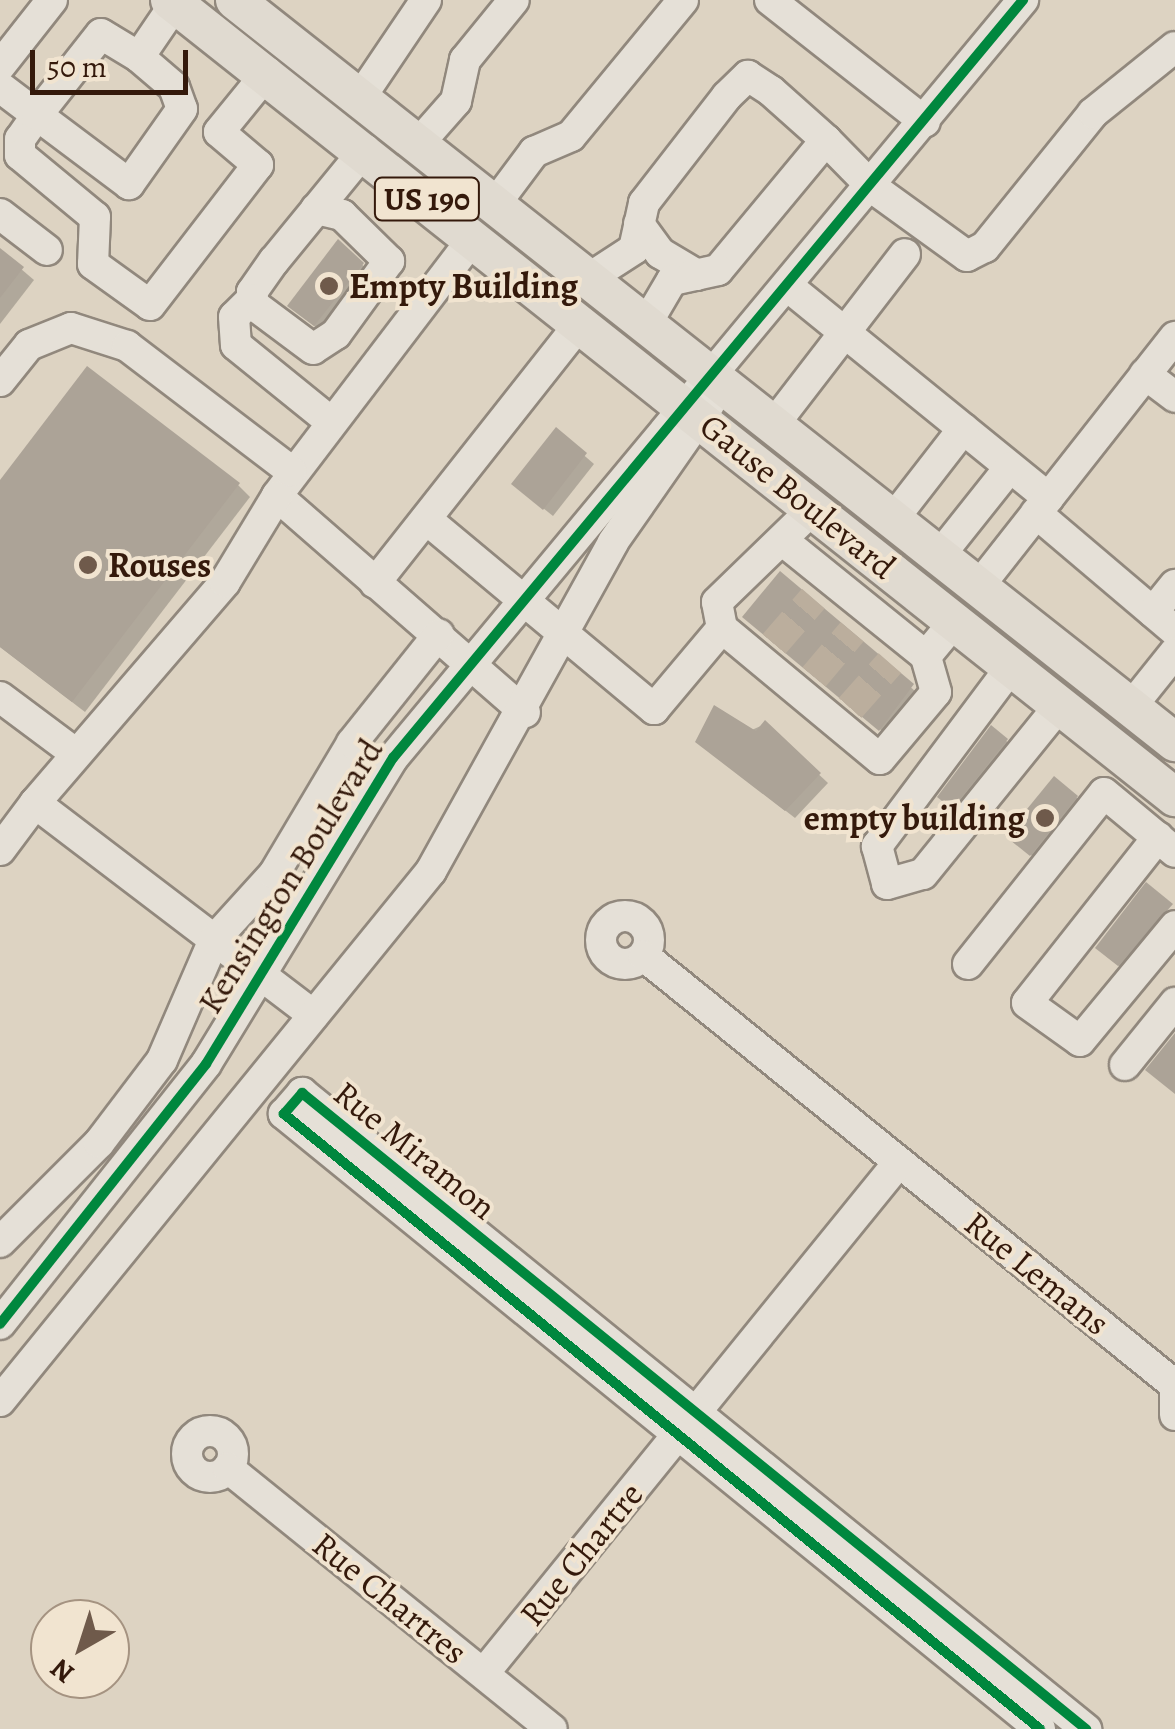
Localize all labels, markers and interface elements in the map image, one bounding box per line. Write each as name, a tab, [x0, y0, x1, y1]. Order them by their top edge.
scale bar	[35, 30, 192, 92]
text: 50 m	[47, 47, 107, 87]
road number: US 190	[372, 172, 482, 226]
place label: Empty Building	[349, 265, 578, 307]
marker: Empty Building	[318, 275, 340, 297]
street label: Gause Boulevard	[692, 404, 904, 588]
place label: Rouses	[108, 544, 211, 586]
marker: Rouses	[77, 554, 99, 576]
street label: Kensington Boulevard	[189, 731, 391, 1021]
place label: empty building	[804, 797, 1025, 839]
marker: empty building	[1034, 807, 1056, 829]
street label: Rue Miramon	[326, 1072, 504, 1228]
street label: Rue Lemans	[956, 1202, 1118, 1344]
street label: Rue Chartre	[510, 1474, 652, 1634]
street label: Rue Chartres	[304, 1523, 476, 1673]
north arrow	[30, 1599, 130, 1699]
text: N	[43, 1650, 82, 1692]

